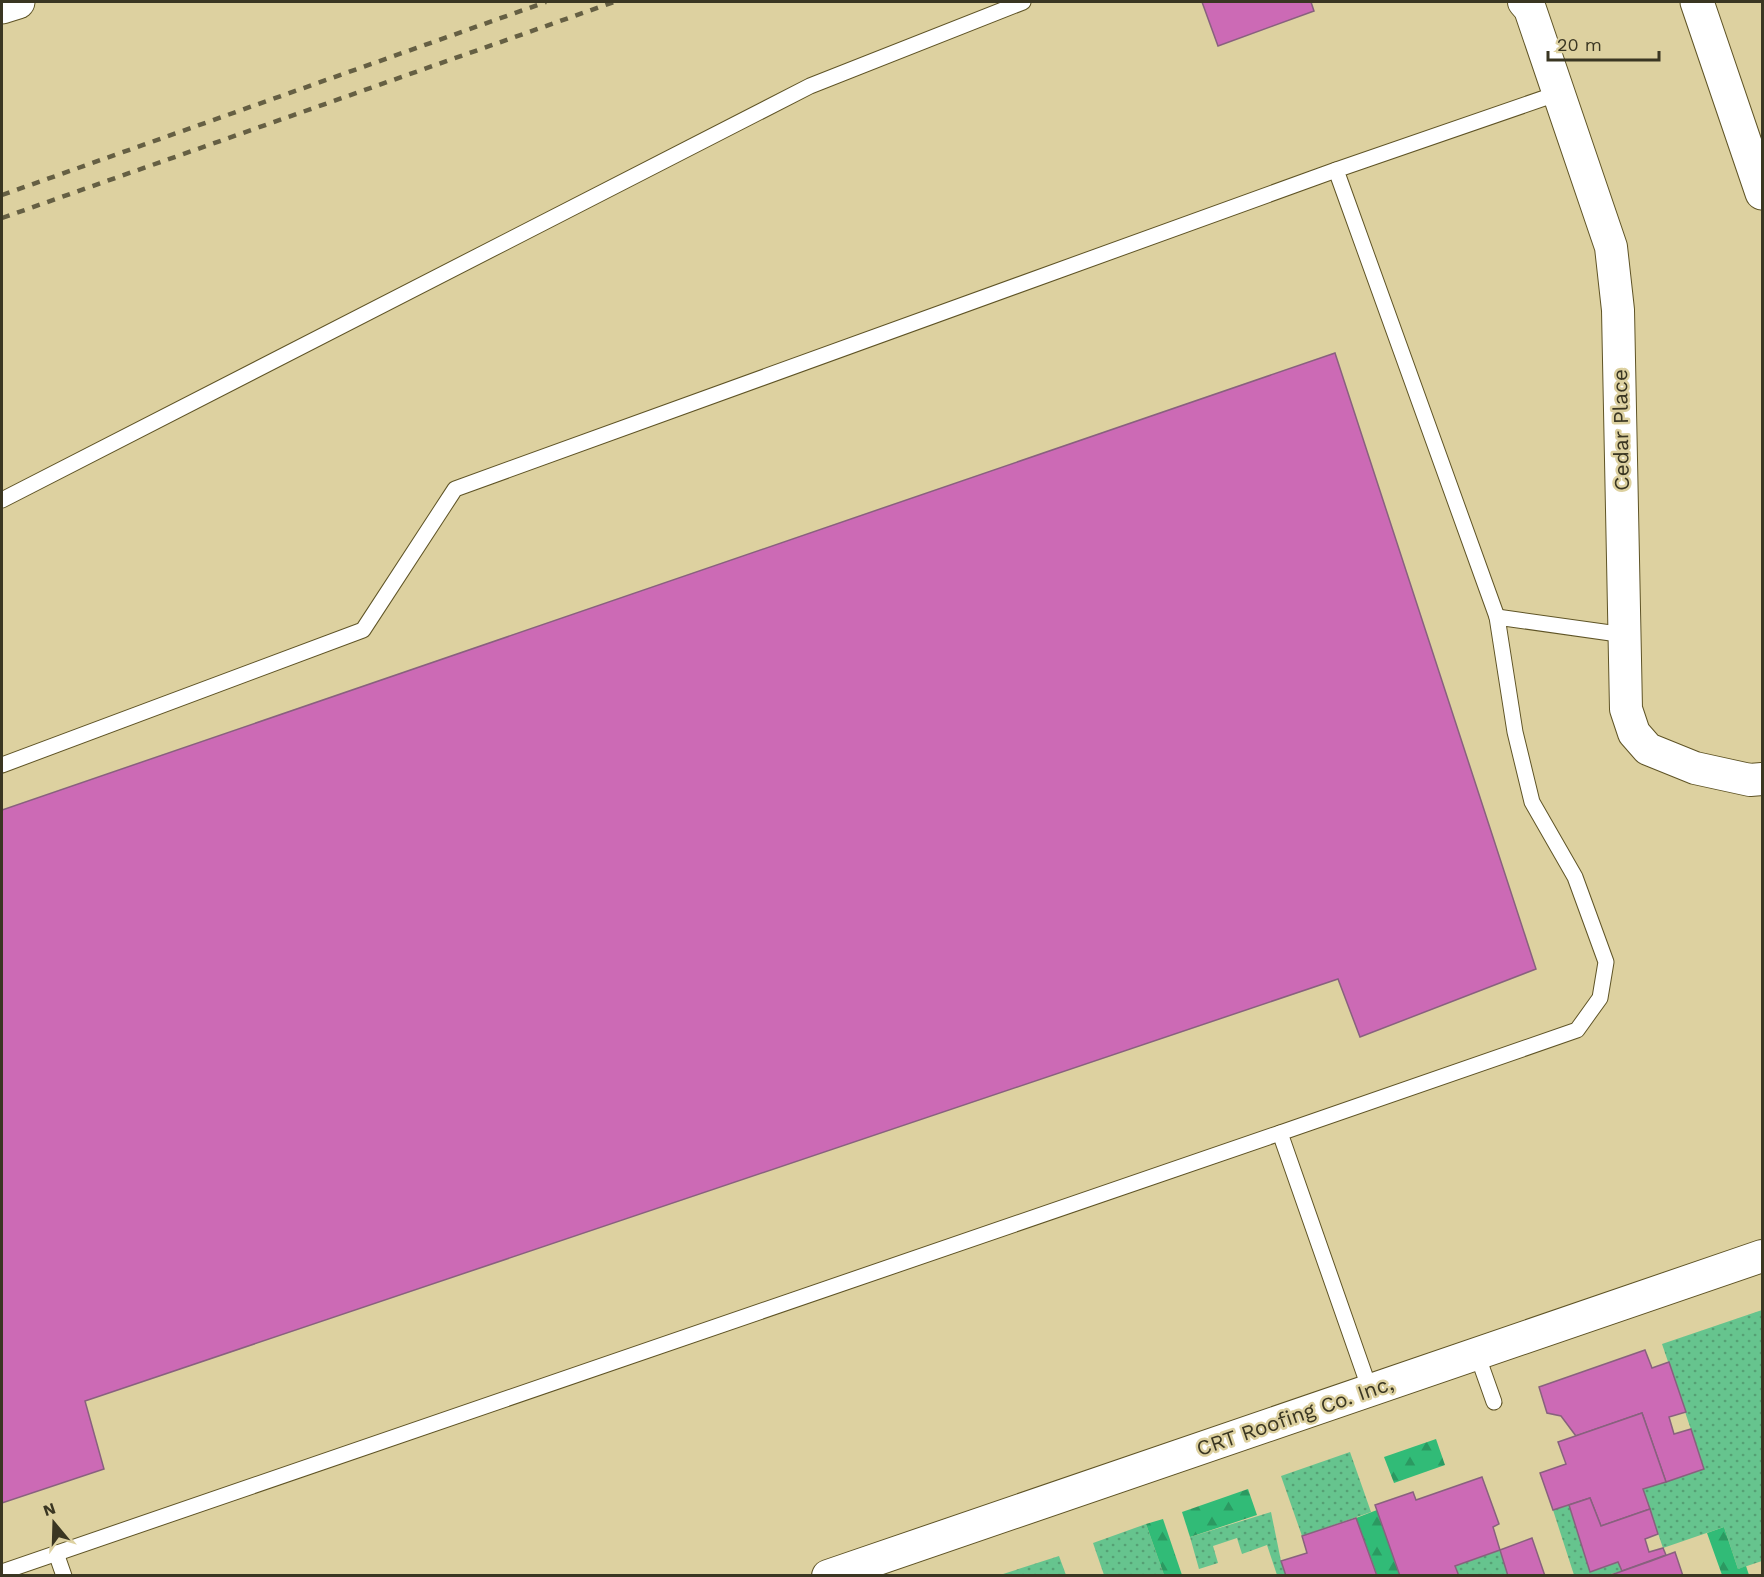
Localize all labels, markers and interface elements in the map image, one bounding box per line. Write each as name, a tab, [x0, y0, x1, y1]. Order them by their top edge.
scale bar	[1548, 24, 1659, 62]
text: 20 m	[1557, 34, 1602, 55]
street label: Cedar Place	[1607, 369, 1634, 491]
street label: CRT Roofing Co. Inc,	[1193, 1370, 1397, 1461]
north arrow	[24, 1493, 84, 1553]
text: N	[41, 1498, 58, 1520]

